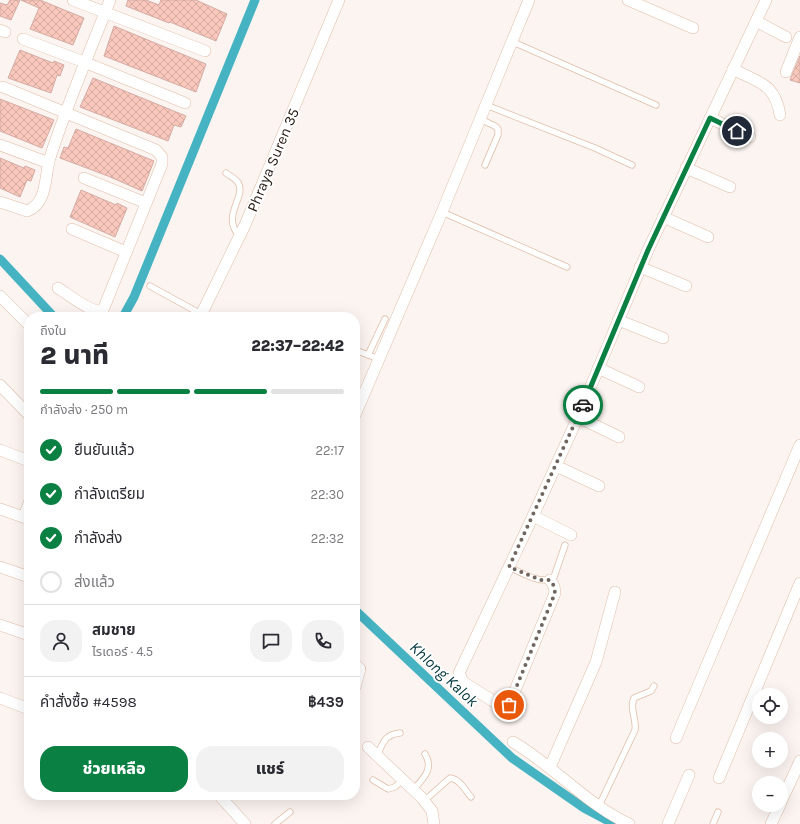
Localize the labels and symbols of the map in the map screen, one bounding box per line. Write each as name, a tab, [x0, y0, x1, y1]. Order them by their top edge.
street label: Phraya Suren 35	[243, 105, 303, 215]
pin	[720, 114, 754, 148]
courier	[563, 385, 603, 425]
water label: Khlong Kalok	[406, 638, 483, 711]
pin	[492, 688, 526, 722]

